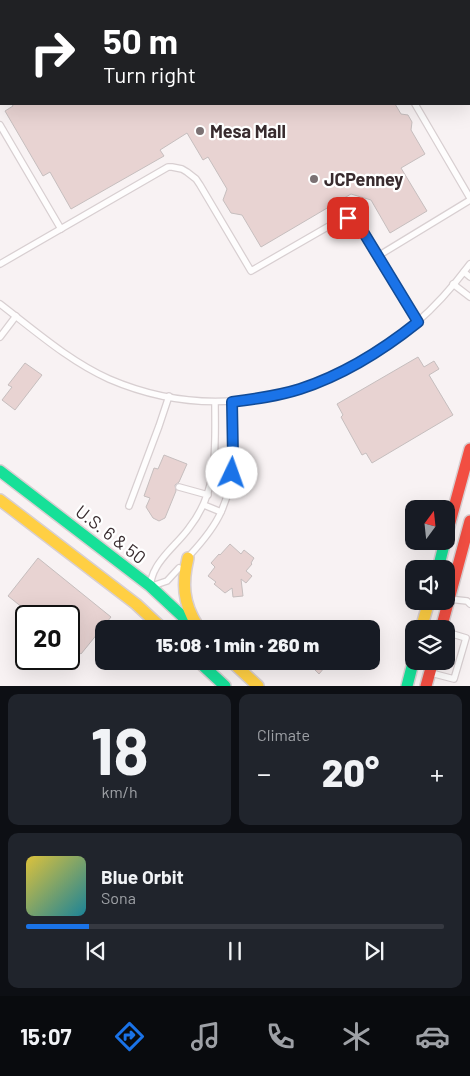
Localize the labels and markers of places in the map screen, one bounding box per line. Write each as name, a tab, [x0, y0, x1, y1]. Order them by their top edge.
place label: Mesa Mall	[210, 120, 286, 142]
marker: Mesa Mall	[194, 125, 206, 137]
place label: JCPenney	[324, 168, 403, 190]
marker: JCPenney	[308, 173, 320, 185]
pin	[327, 197, 369, 239]

